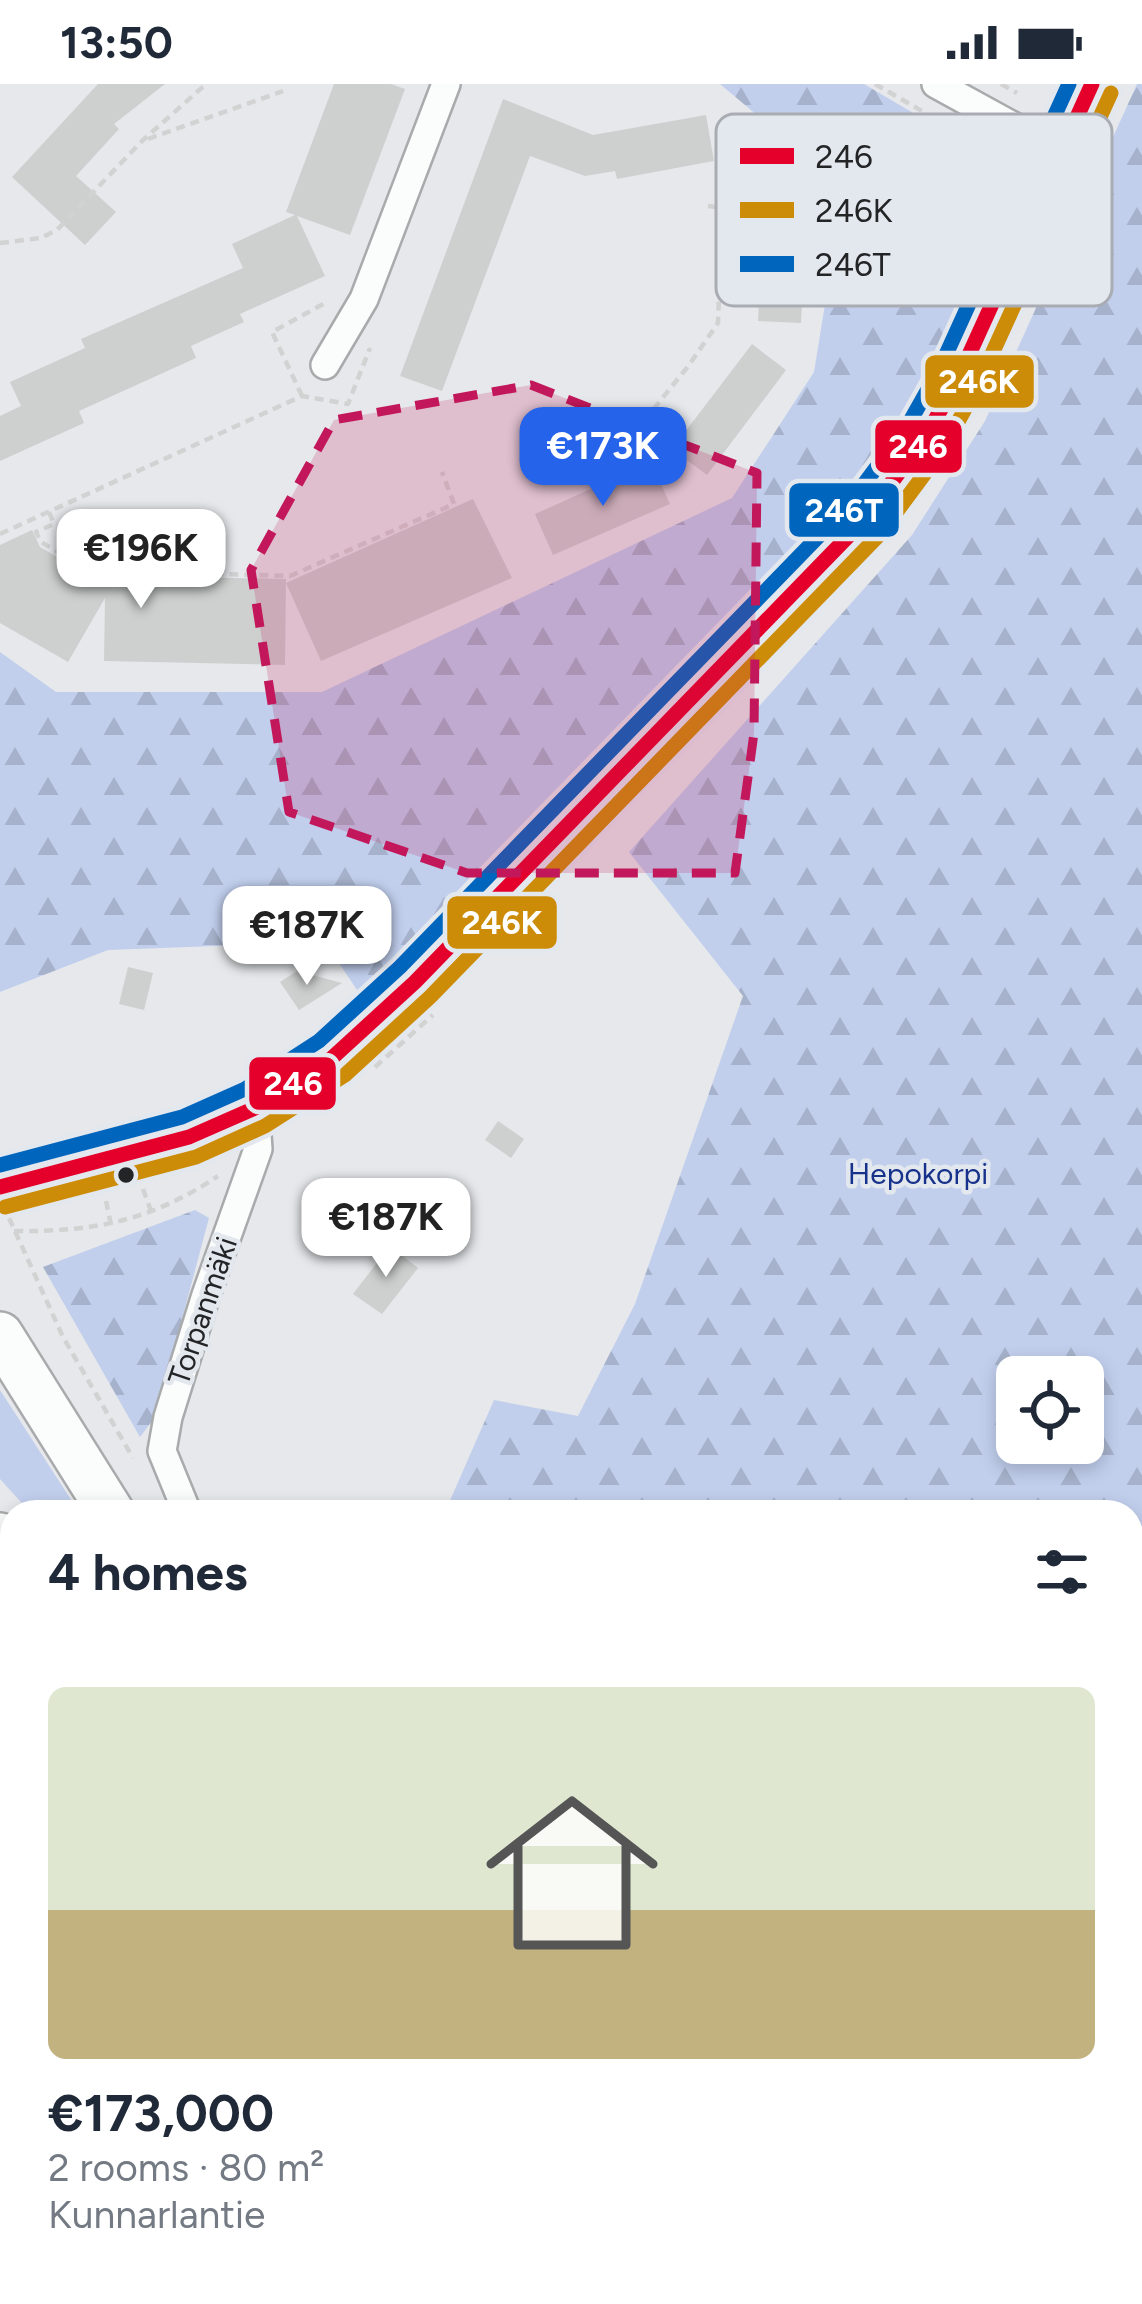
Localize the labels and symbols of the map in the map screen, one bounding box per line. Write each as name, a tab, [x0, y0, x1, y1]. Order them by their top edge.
legend	[716, 114, 1112, 306]
text: 246	[815, 137, 873, 176]
text: 246K	[815, 191, 893, 230]
text: 246T	[815, 245, 891, 284]
line badge: 246K	[923, 353, 1036, 410]
text: 246K	[938, 362, 1020, 401]
pin: €173K	[519, 407, 687, 509]
line badge: 246	[873, 418, 964, 475]
text: 246	[888, 427, 948, 466]
line badge: 246T	[787, 481, 901, 539]
text: 246T	[805, 491, 883, 530]
pin: €196K	[57, 509, 225, 611]
pin: €187K	[223, 886, 391, 988]
line badge: 246K	[445, 894, 559, 951]
text: 246K	[461, 903, 543, 942]
line badge: 246	[247, 1055, 338, 1112]
text: 246	[263, 1064, 323, 1103]
park label: Hepokorpi	[848, 1155, 988, 1192]
unlabelled marker	[115, 1164, 137, 1186]
pin: €187K	[302, 1178, 470, 1280]
street label: Torpanmäki	[160, 1232, 245, 1390]

